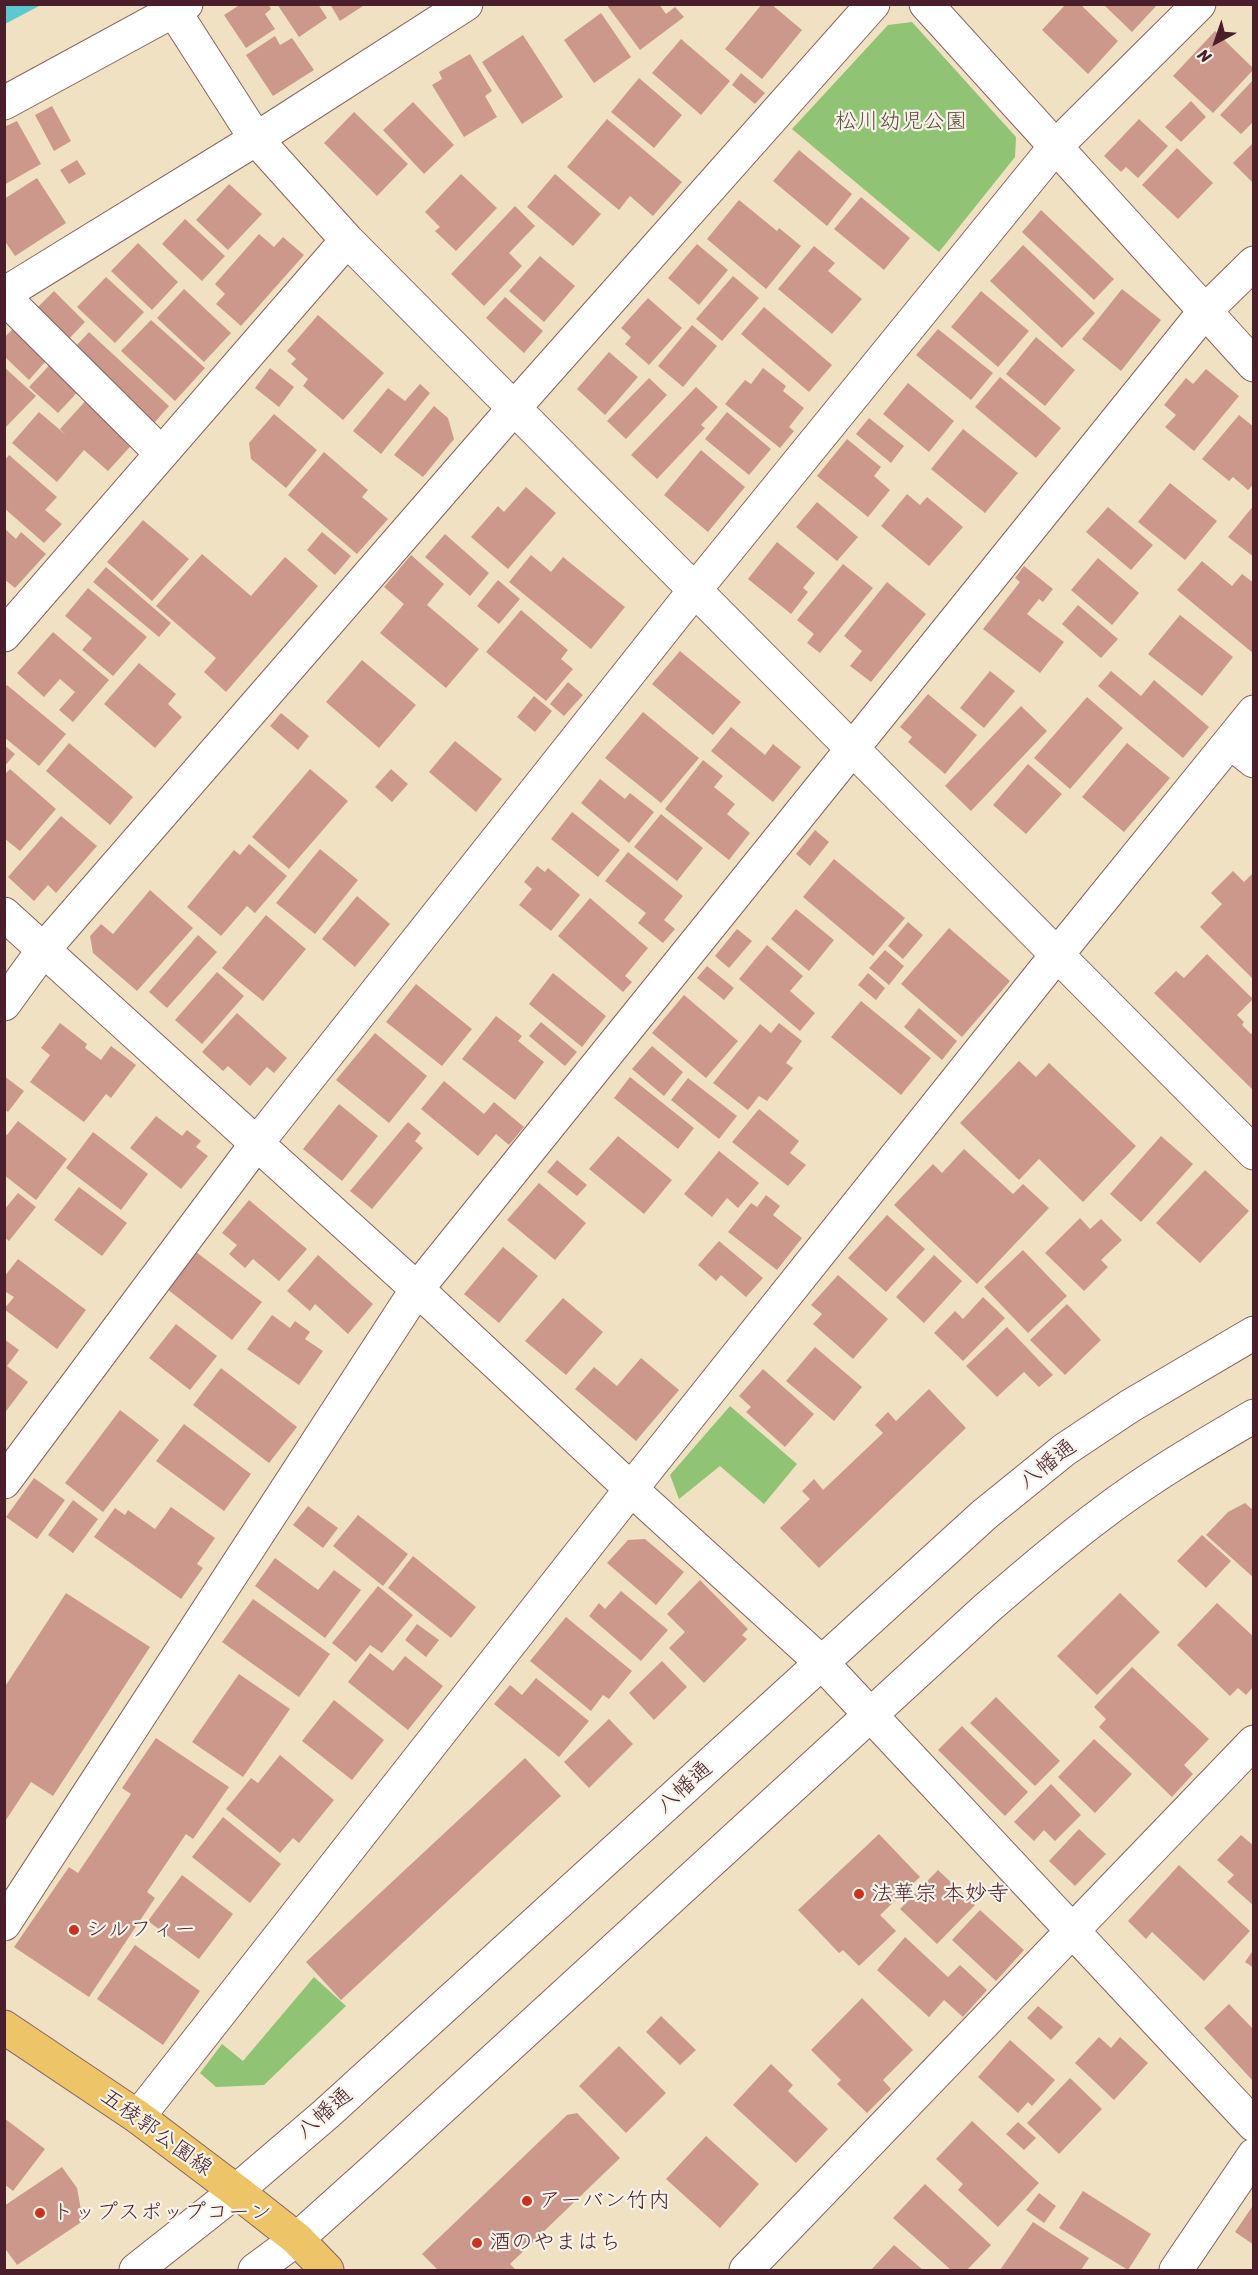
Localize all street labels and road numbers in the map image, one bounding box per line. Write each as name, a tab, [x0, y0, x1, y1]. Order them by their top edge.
street label: 八幡通	[1014, 1434, 1082, 1496]
street label: 八幡通	[652, 1756, 718, 1820]
street label: 八幡通	[291, 2082, 359, 2146]
street label: 五稜郭公園線	[95, 2084, 217, 2182]

